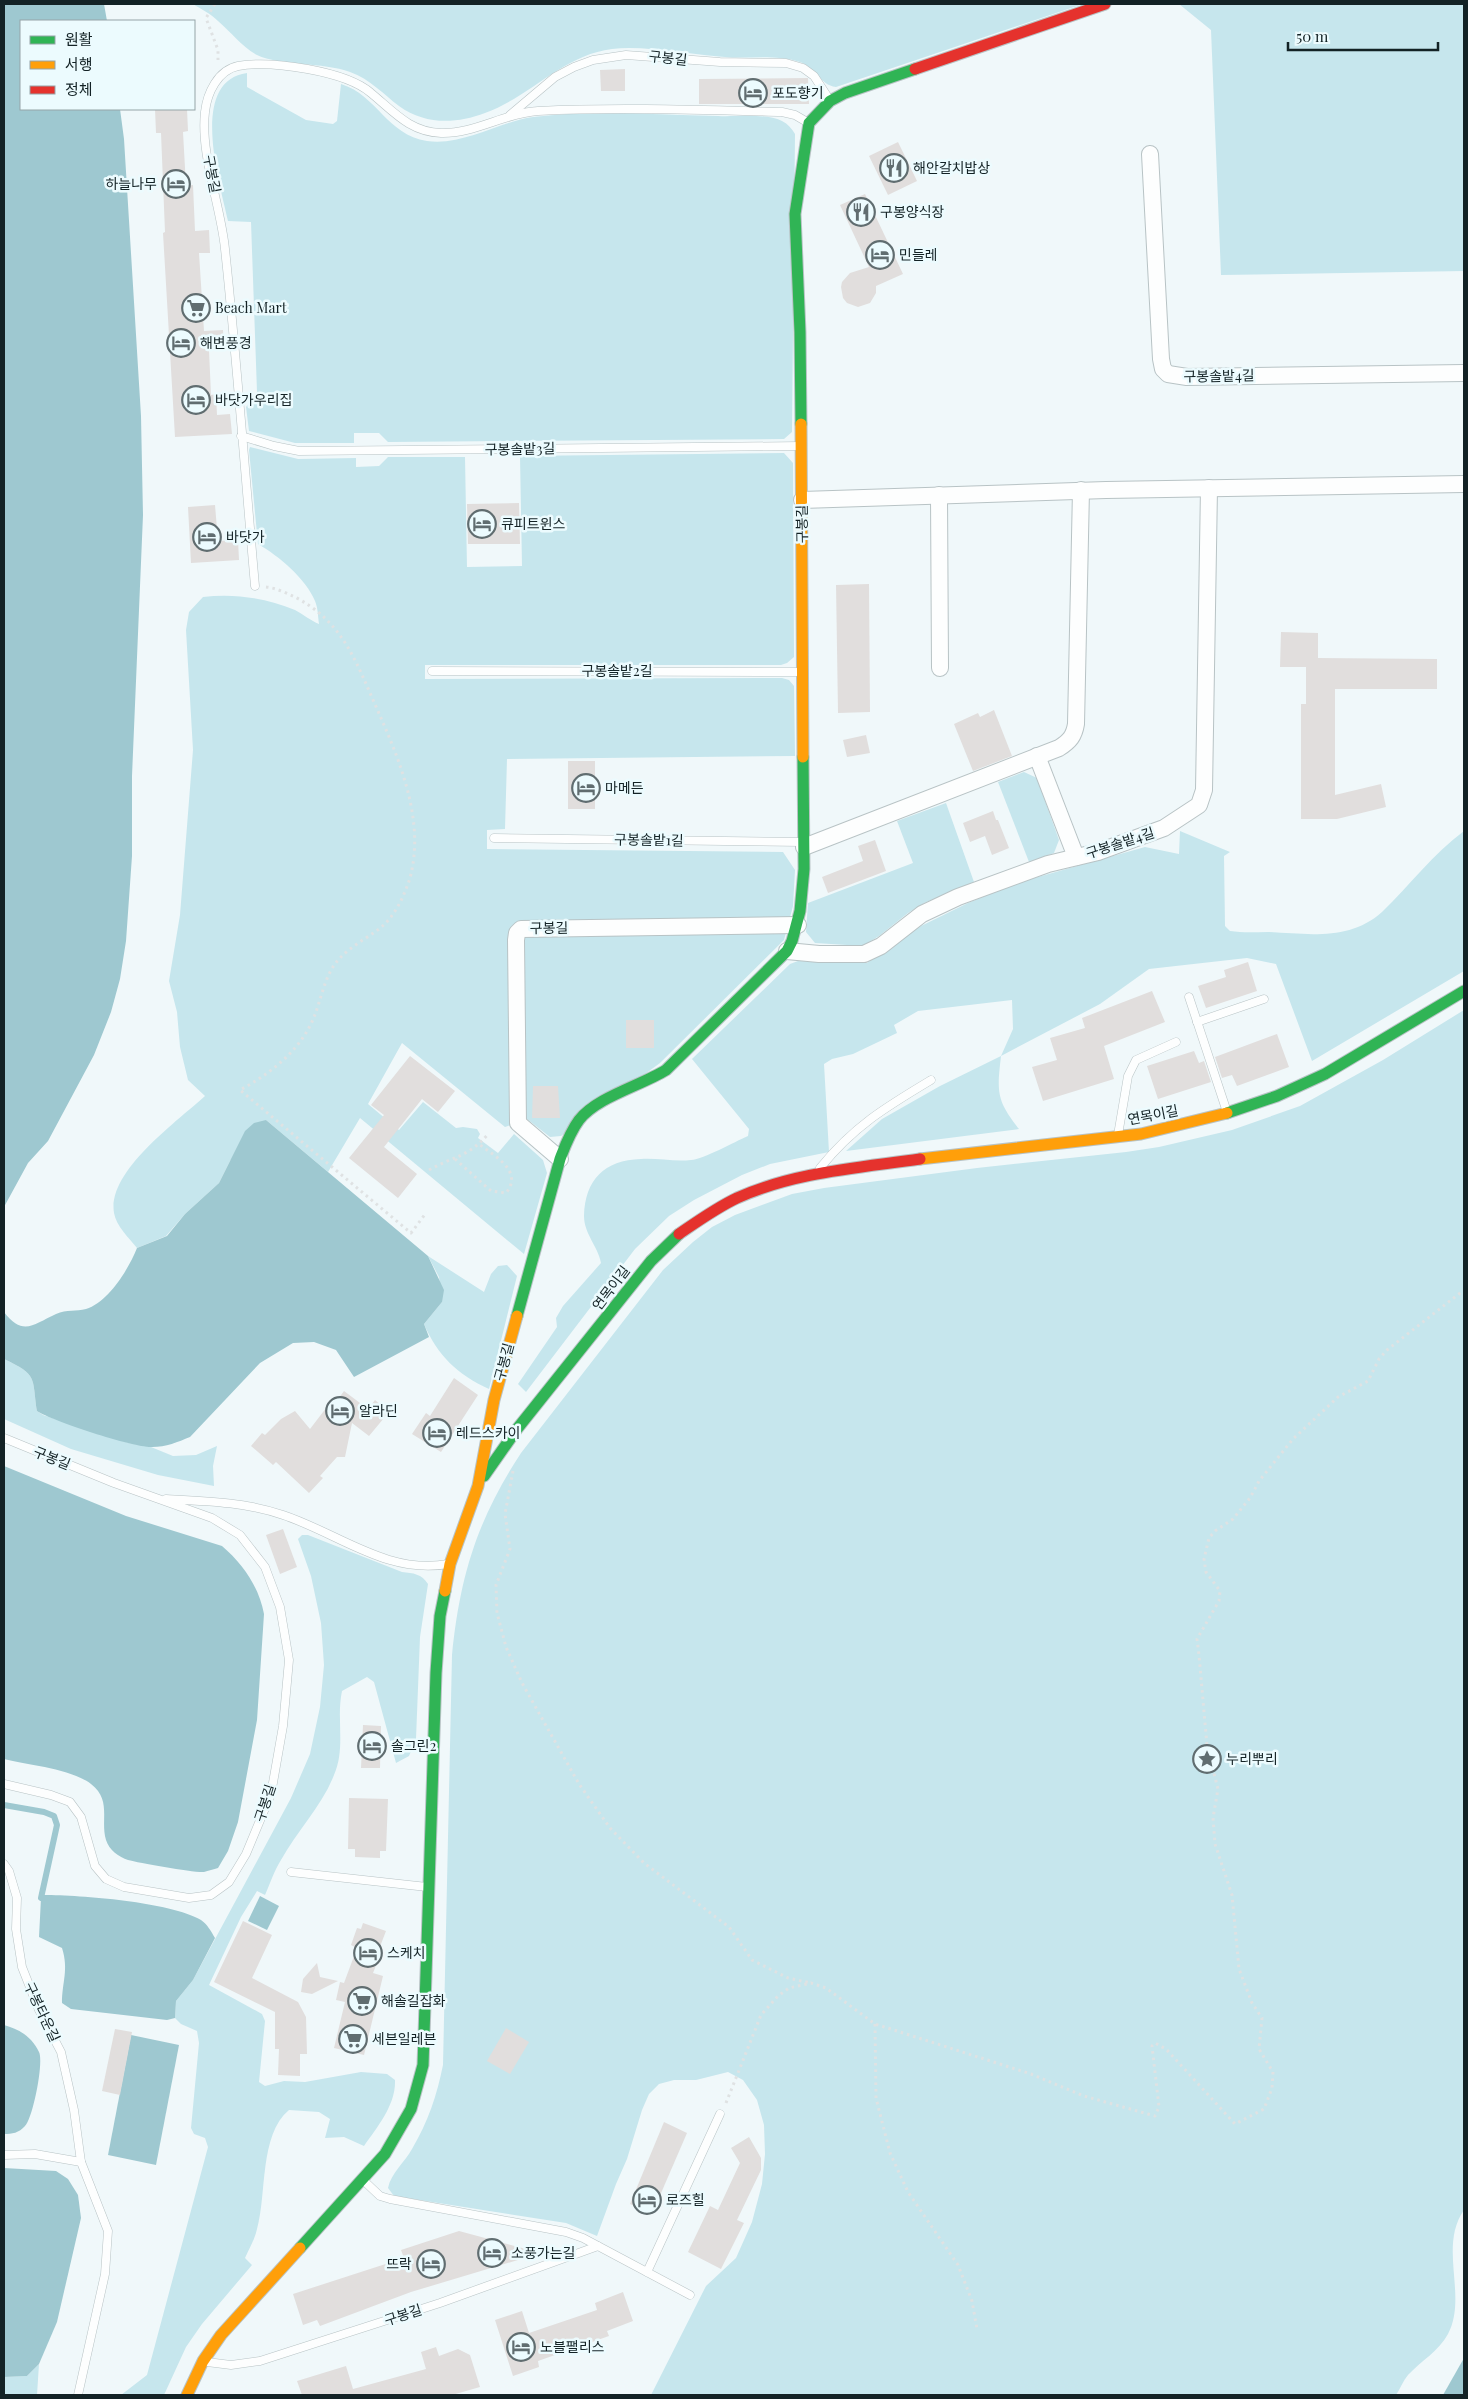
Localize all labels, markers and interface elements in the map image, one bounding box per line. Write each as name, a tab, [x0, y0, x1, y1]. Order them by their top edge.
legend	[20, 20, 195, 110]
scale bar	[1288, 20, 1438, 52]
text: 50 m	[1296, 26, 1329, 46]
text: 원활	[65, 29, 93, 49]
street label: 구봉길	[648, 46, 688, 69]
text: 서행	[65, 54, 93, 74]
hotel icon: 포도향기	[738, 78, 768, 108]
text: 정체	[65, 79, 93, 99]
place label: 포도향기	[772, 83, 824, 102]
street label: 구봉길	[199, 153, 226, 195]
restaurant icon: 해안갈치밥상	[879, 153, 909, 183]
place label: 해안갈치밥상	[913, 158, 990, 177]
hotel icon: 하늘나무	[161, 169, 191, 199]
place label: 하늘나무	[105, 174, 157, 193]
restaurant icon: 구봉양식장	[846, 197, 876, 227]
place label: 구봉양식장	[880, 202, 945, 221]
hotel icon: 민들레	[865, 240, 895, 270]
place label: 민들레	[899, 245, 938, 264]
supermarket icon: Beach Mart	[181, 293, 211, 323]
place label: Beach Mart	[215, 298, 288, 317]
hotel icon: 해변풍경	[166, 328, 196, 358]
place label: 해변풍경	[200, 333, 252, 352]
street label: 구봉솔밭4길	[1183, 365, 1255, 386]
hotel icon: 바닷가우리집	[181, 385, 211, 415]
place label: 바닷가우리집	[215, 390, 292, 409]
street label: 구봉솔밭3길	[484, 438, 556, 459]
street label: 구봉길	[792, 505, 811, 543]
hotel icon: 큐피트윈스	[467, 509, 497, 539]
place label: 큐피트윈스	[501, 514, 566, 533]
hotel icon: 바닷가	[192, 522, 222, 552]
place label: 바닷가	[226, 527, 265, 546]
street label: 구봉솔밭2길	[581, 661, 653, 680]
hotel icon: 마메든	[571, 773, 601, 803]
place label: 마메든	[605, 778, 644, 797]
street label: 구봉솔밭4길	[1083, 822, 1157, 863]
street label: 구봉솔밭1길	[614, 829, 684, 850]
street label: 구봉길	[530, 918, 568, 937]
street label: 연목이길	[1126, 1100, 1180, 1129]
street label: 연목이길	[588, 1261, 634, 1314]
street label: 구봉길	[489, 1341, 518, 1383]
hotel icon: 알라딘	[325, 1396, 355, 1426]
place label: 알라딘	[359, 1401, 398, 1420]
hotel icon: 레드스카이	[422, 1418, 452, 1448]
place label: 레드스카이	[456, 1423, 520, 1442]
street label: 구봉길	[31, 1441, 74, 1474]
hotel icon: 솔그린2	[357, 1731, 387, 1761]
place label: 솔그린2	[391, 1736, 437, 1755]
place icon: 누리뿌리	[1192, 1744, 1222, 1774]
place label: 누리뿌리	[1226, 1749, 1278, 1768]
street label: 구봉길	[250, 1782, 280, 1824]
hotel icon: 스케치	[353, 1938, 383, 1968]
place label: 스케치	[387, 1943, 426, 1962]
street label: 구봉타운길	[20, 1979, 65, 2045]
supermarket icon: 해솔길잡화	[347, 1986, 377, 2016]
place label: 해솔길잡화	[381, 1991, 446, 2010]
supermarket icon: 세븐일레븐	[338, 2024, 368, 2054]
place label: 세븐일레븐	[372, 2029, 437, 2048]
hotel icon: 로즈힐	[632, 2185, 662, 2215]
place label: 로즈힐	[666, 2190, 705, 2209]
hotel icon: 소풍가는길	[477, 2238, 507, 2268]
place label: 소풍가는길	[511, 2243, 575, 2262]
hotel icon: 뜨락	[416, 2249, 446, 2279]
place label: 뜨락	[386, 2254, 412, 2273]
street label: 구봉길	[382, 2300, 424, 2330]
hotel icon: 노블팰리스	[506, 2332, 536, 2362]
place label: 노블팰리스	[540, 2337, 605, 2356]

